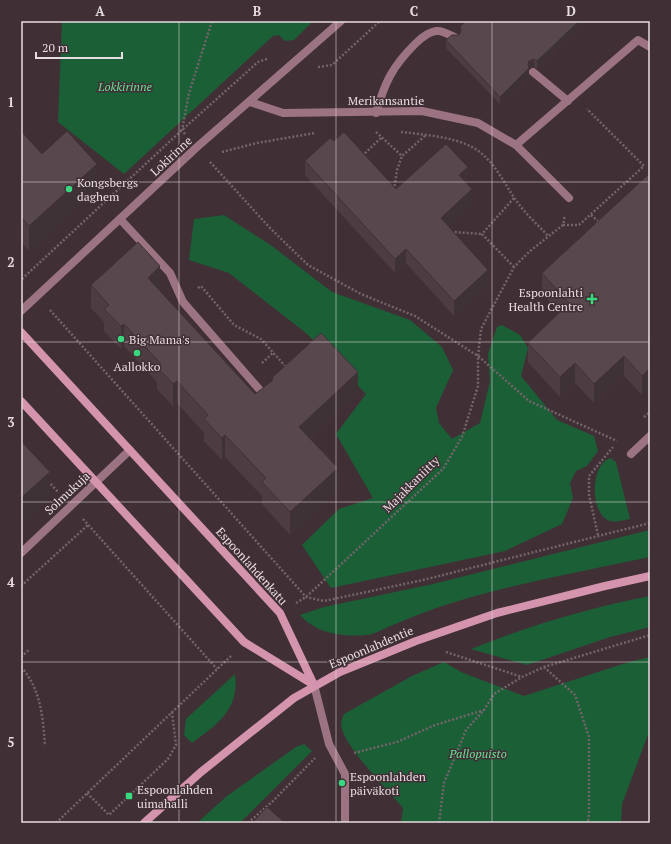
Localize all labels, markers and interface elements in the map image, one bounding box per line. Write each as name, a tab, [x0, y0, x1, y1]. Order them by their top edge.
text: A	[95, 2, 105, 20]
text: B	[253, 2, 261, 20]
text: C	[410, 2, 418, 20]
text: D	[566, 2, 576, 20]
scale bar	[36, 34, 122, 60]
text: 20 m	[42, 40, 69, 55]
park label: Lokkirinne	[97, 79, 153, 94]
text: 1	[7, 93, 15, 111]
street label: Merikansantie	[348, 93, 424, 108]
street label: Lokirinne	[147, 133, 195, 179]
place label: Kongsbergs daghem	[77, 175, 138, 204]
marker: Kongsbergs daghem	[64, 184, 74, 194]
text: 2	[7, 253, 15, 271]
place label: Espoonlahti Health Centre	[508, 285, 583, 314]
marker: Espoonlahti Health Centre	[586, 293, 598, 305]
place label: Big Mama's	[129, 332, 190, 347]
marker: Big Mama's	[116, 334, 126, 344]
marker: Aallokko	[132, 348, 142, 358]
place label: Aallokko	[114, 359, 161, 374]
text: 3	[7, 413, 15, 431]
street label: Majakkaniitty	[380, 452, 443, 515]
street label: Solmukuja	[41, 468, 93, 518]
street label: Espoonlahdenkatu	[213, 524, 291, 608]
text: 4	[7, 573, 15, 591]
street label: Espoonlahdentie	[327, 623, 415, 671]
text: 5	[7, 733, 15, 751]
park label: Pallopuisto	[448, 746, 507, 761]
place label: Espoonlahden päiväkoti	[350, 769, 426, 798]
marker: Espoonlahden päiväkoti	[337, 778, 347, 788]
place label: Espoonlahden uimahalli	[137, 782, 213, 811]
marker: Espoonlahden uimahalli	[124, 791, 134, 801]

